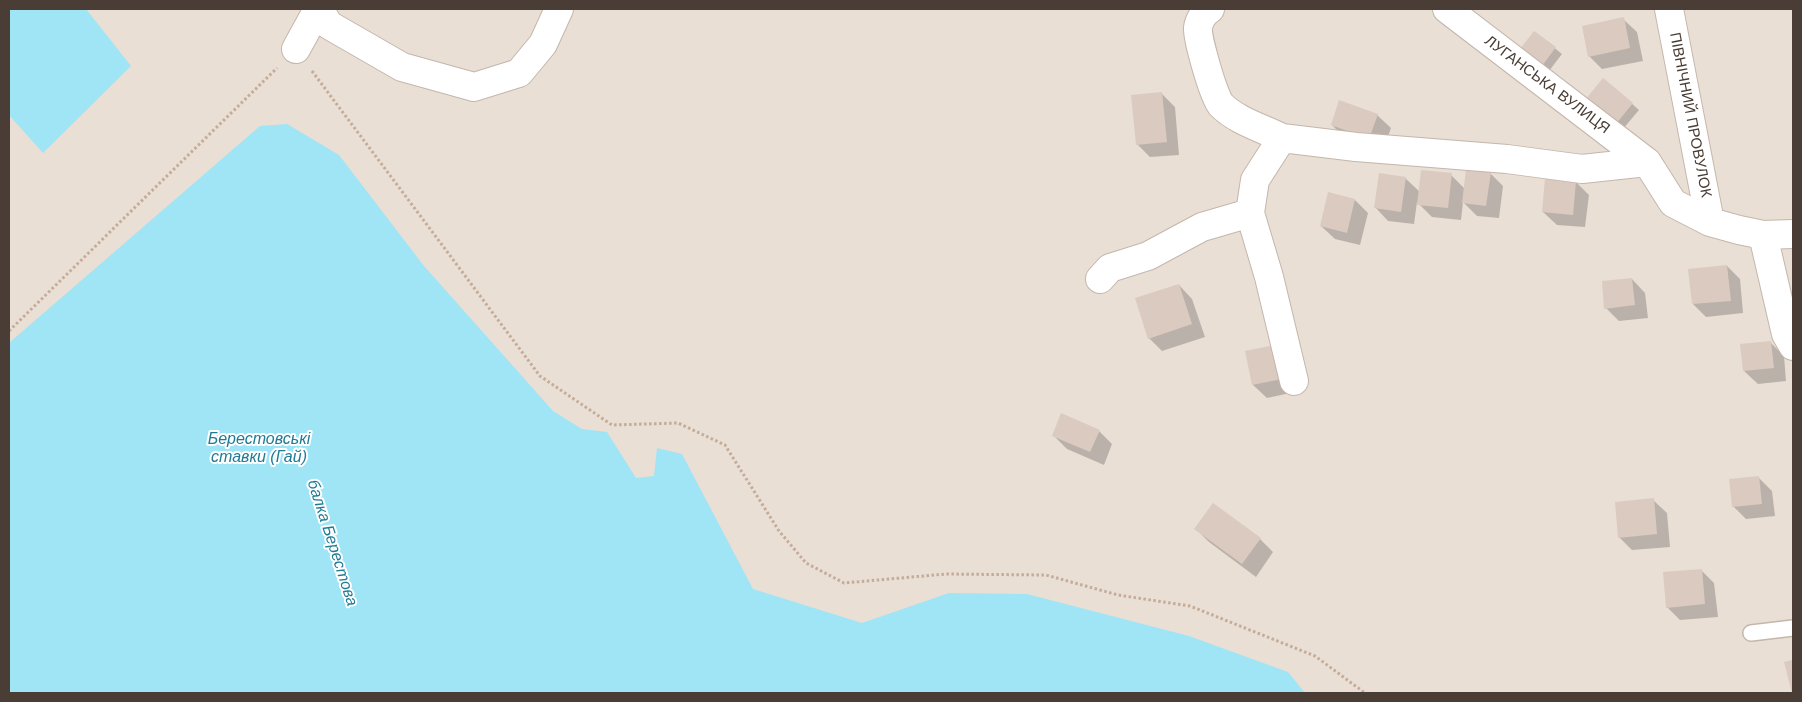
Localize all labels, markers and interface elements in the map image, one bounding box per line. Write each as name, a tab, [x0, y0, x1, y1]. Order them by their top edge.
street label: ПІВНІЧНИЙ ПРОВУЛОК	[1665, 31, 1715, 199]
street label: ЛУГАНСЬКА ВУЛИЦЯ	[1481, 32, 1613, 138]
water label: Берестовські ставки (Гай)	[208, 430, 310, 468]
water label: балка Берестова	[303, 477, 361, 609]

